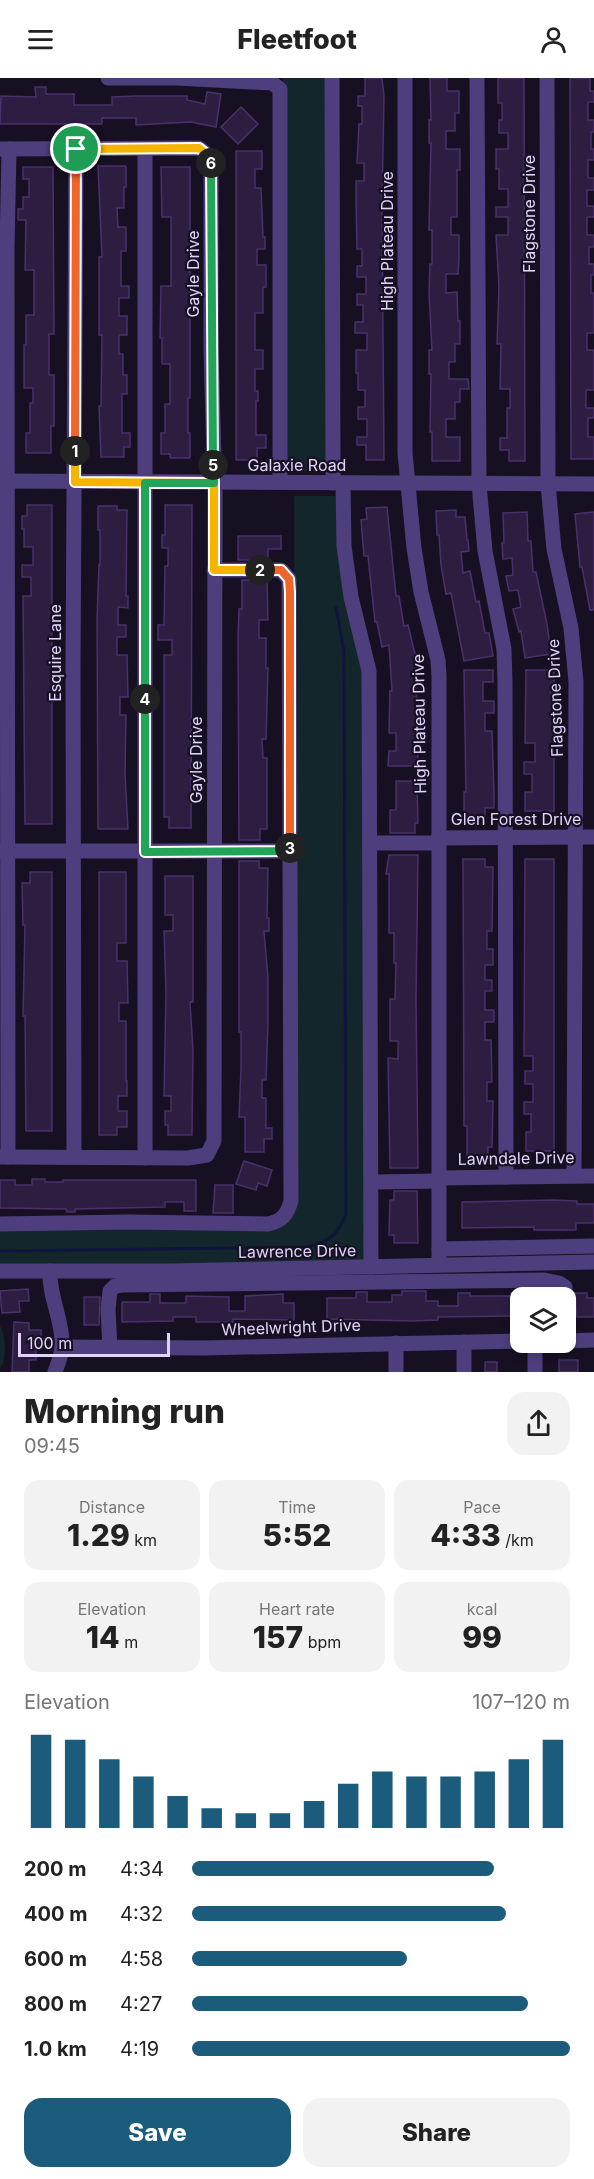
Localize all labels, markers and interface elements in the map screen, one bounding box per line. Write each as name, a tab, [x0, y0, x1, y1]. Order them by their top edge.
icon: menu	[24, 23, 57, 56]
text: Fleetfoot	[237, 23, 357, 56]
icon: person	[537, 23, 570, 56]
pin	[50, 123, 101, 174]
icon: arrive	[59, 132, 92, 165]
pin: 6	[196, 148, 226, 178]
text: 6	[206, 153, 216, 173]
street label: Flagstone Drive	[519, 155, 539, 273]
street label: High Plateau Drive	[377, 171, 397, 311]
street label: Gayle Drive	[183, 230, 203, 318]
pin: 1	[60, 436, 90, 466]
text: 1	[72, 441, 78, 461]
pin: 5	[198, 450, 228, 480]
text: 5	[208, 455, 218, 475]
street label: Galaxie Road	[248, 455, 346, 475]
pin: 2	[245, 555, 275, 585]
text: 2	[255, 560, 265, 580]
street label: Esquire Lane	[45, 604, 65, 702]
street label: Flagstone Drive	[543, 639, 567, 757]
street label: High Plateau Drive	[408, 654, 430, 794]
pin: 4	[130, 684, 160, 714]
text: 4	[140, 689, 150, 709]
street label: Gayle Drive	[186, 716, 206, 804]
street label: Glen Forest Drive	[451, 809, 581, 829]
pin: 3	[275, 833, 305, 863]
text: 3	[285, 838, 295, 858]
street label: Lawndale Drive	[457, 1147, 575, 1169]
street label: Lawrence Drive	[238, 1240, 356, 1262]
map controls	[510, 1287, 576, 1353]
button: layers	[510, 1287, 576, 1353]
street label: Wheelwright Drive	[221, 1315, 361, 1339]
scale bar	[18, 1330, 170, 1358]
text: 100 m	[27, 1333, 72, 1353]
text: Morning run	[24, 1391, 225, 1431]
button: share	[507, 1392, 570, 1455]
text: 09:45	[24, 1434, 80, 1458]
text: Distance	[79, 1497, 145, 1517]
text: Time	[278, 1497, 316, 1517]
text: Pace	[463, 1497, 501, 1517]
text: 1.29	[67, 1517, 130, 1553]
text: 5:52	[263, 1517, 331, 1553]
text: 4:33	[430, 1517, 501, 1553]
text: km	[130, 1530, 157, 1550]
text: /km	[501, 1530, 534, 1550]
text: Elevation	[78, 1599, 146, 1619]
text: Heart rate	[259, 1599, 335, 1619]
text: kcal	[467, 1599, 497, 1619]
text: 14	[86, 1619, 120, 1655]
text: 157	[253, 1619, 303, 1655]
text: 99	[462, 1619, 502, 1655]
text: m	[120, 1632, 138, 1652]
text: bpm	[303, 1632, 341, 1652]
text: Elevation	[24, 1690, 110, 1714]
text: 107–120 m	[472, 1690, 570, 1714]
text: 200 m	[24, 1857, 87, 1881]
text: 4:34	[120, 1857, 164, 1881]
text: 400 m	[24, 1902, 88, 1926]
text: 4:32	[120, 1902, 163, 1926]
text: 600 m	[24, 1947, 87, 1971]
text: 4:58	[120, 1947, 163, 1971]
text: 800 m	[24, 1992, 87, 2016]
text: 4:27	[120, 1992, 162, 2016]
text: 1.0 km	[24, 2037, 87, 2061]
text: 4:19	[120, 2037, 159, 2061]
button: Save	[24, 2098, 291, 2167]
button: Share	[303, 2098, 570, 2167]

